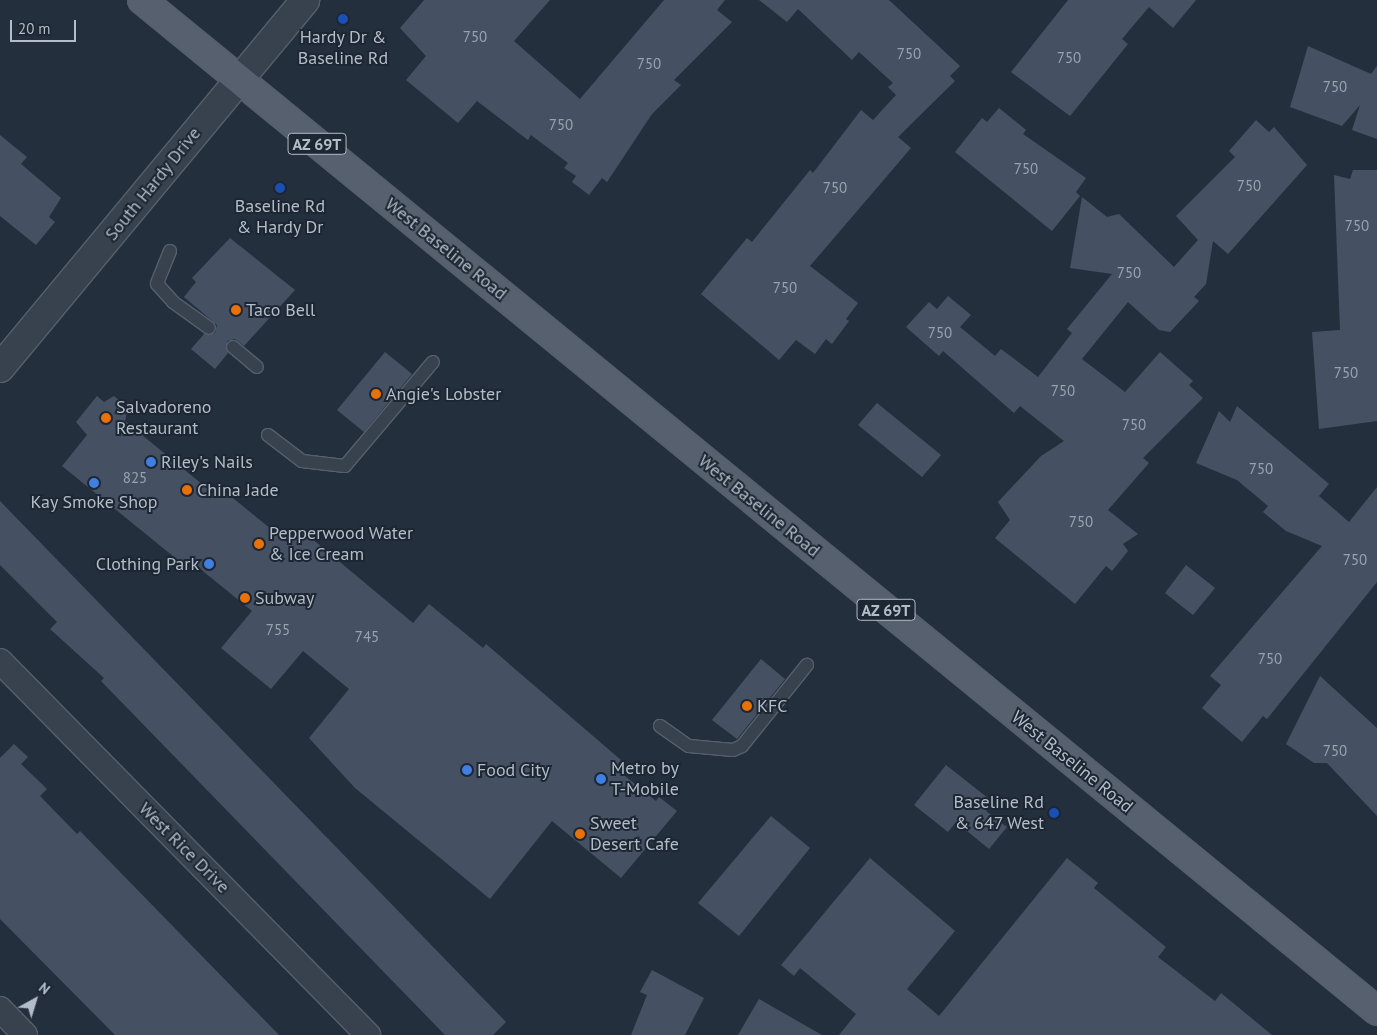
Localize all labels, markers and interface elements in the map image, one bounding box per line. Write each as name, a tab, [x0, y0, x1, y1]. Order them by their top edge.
scale bar	[12, 10, 79, 42]
marker: Hardy Dr & Baseline Rd	[337, 13, 349, 25]
text: 20 m	[18, 19, 51, 38]
place label: Hardy Dr & Baseline Rd	[298, 27, 388, 70]
house number: 750	[463, 28, 487, 46]
house number: 750	[897, 45, 921, 63]
house number: 750	[1057, 49, 1081, 67]
house number: 750	[637, 55, 661, 73]
house number: 750	[1323, 78, 1347, 96]
house number: 750	[549, 116, 573, 134]
street label: South Hardy Drive	[101, 123, 205, 245]
road number: AZ 69T	[287, 130, 347, 158]
house number: 750	[1014, 160, 1038, 178]
house number: 750	[1237, 177, 1261, 195]
house number: 750	[823, 179, 847, 197]
marker: Baseline Rd & Hardy Dr	[274, 182, 286, 194]
street label: West Baseline Road	[381, 193, 511, 305]
place label: Baseline Rd & Hardy Dr	[235, 196, 325, 238]
house number: 750	[1345, 217, 1369, 235]
house number: 750	[1117, 264, 1141, 282]
house number: 750	[773, 279, 797, 297]
place label: Taco Bell	[246, 299, 315, 321]
marker: Taco Bell	[230, 304, 242, 316]
house number: 750	[928, 324, 952, 342]
house number: 750	[1334, 364, 1358, 382]
house number: 750	[1051, 382, 1075, 400]
place label: Angie's Lobster	[386, 383, 501, 405]
marker: Angie's Lobster	[370, 388, 382, 400]
place label: Salvadoreno Restaurant	[116, 397, 211, 439]
marker: Salvadoreno Restaurant	[100, 412, 112, 424]
house number: 750	[1122, 416, 1146, 434]
street label: West Baseline Road	[694, 450, 824, 562]
place label: Riley's Nails	[161, 451, 253, 473]
marker: Riley's Nails	[145, 456, 157, 468]
house number: 750	[1249, 460, 1273, 478]
house number: 825	[123, 469, 147, 487]
marker: Kay Smoke Shop	[88, 477, 100, 489]
place label: China Jade	[197, 479, 279, 501]
marker: China Jade	[181, 484, 193, 496]
place label: Kay Smoke Shop	[30, 491, 158, 513]
house number: 750	[1069, 513, 1093, 531]
place label: Pepperwood Water & Ice Cream	[269, 523, 413, 566]
marker: Pepperwood Water & Ice Cream	[253, 538, 265, 550]
house number: 750	[1343, 551, 1367, 569]
place label: Clothing Park	[96, 553, 199, 575]
marker: Clothing Park	[203, 558, 215, 570]
place label: Subway	[255, 587, 314, 609]
marker: Subway	[239, 592, 251, 604]
road number: AZ 69T	[856, 596, 916, 624]
house number: 755	[266, 621, 290, 639]
house number: 745	[355, 628, 379, 646]
house number: 750	[1258, 650, 1282, 668]
place label: KFC	[757, 695, 788, 717]
marker: KFC	[741, 700, 753, 712]
street label: West Baseline Road	[1007, 706, 1137, 818]
house number: 750	[1323, 742, 1347, 760]
place label: Metro by T-Mobile	[611, 758, 679, 801]
place label: Food City	[477, 759, 550, 781]
marker: Food City	[461, 764, 473, 776]
marker: Metro by T-Mobile	[595, 773, 607, 785]
place label: Baseline Rd & 647 West	[953, 792, 1044, 834]
street label: West Rice Drive	[134, 798, 234, 898]
marker: Baseline Rd & 647 West	[1048, 807, 1060, 819]
place label: Sweet Desert Cafe	[590, 813, 679, 856]
marker: Sweet Desert Cafe	[574, 828, 586, 840]
north arrow	[10, 975, 60, 1025]
text: N	[35, 978, 54, 998]

